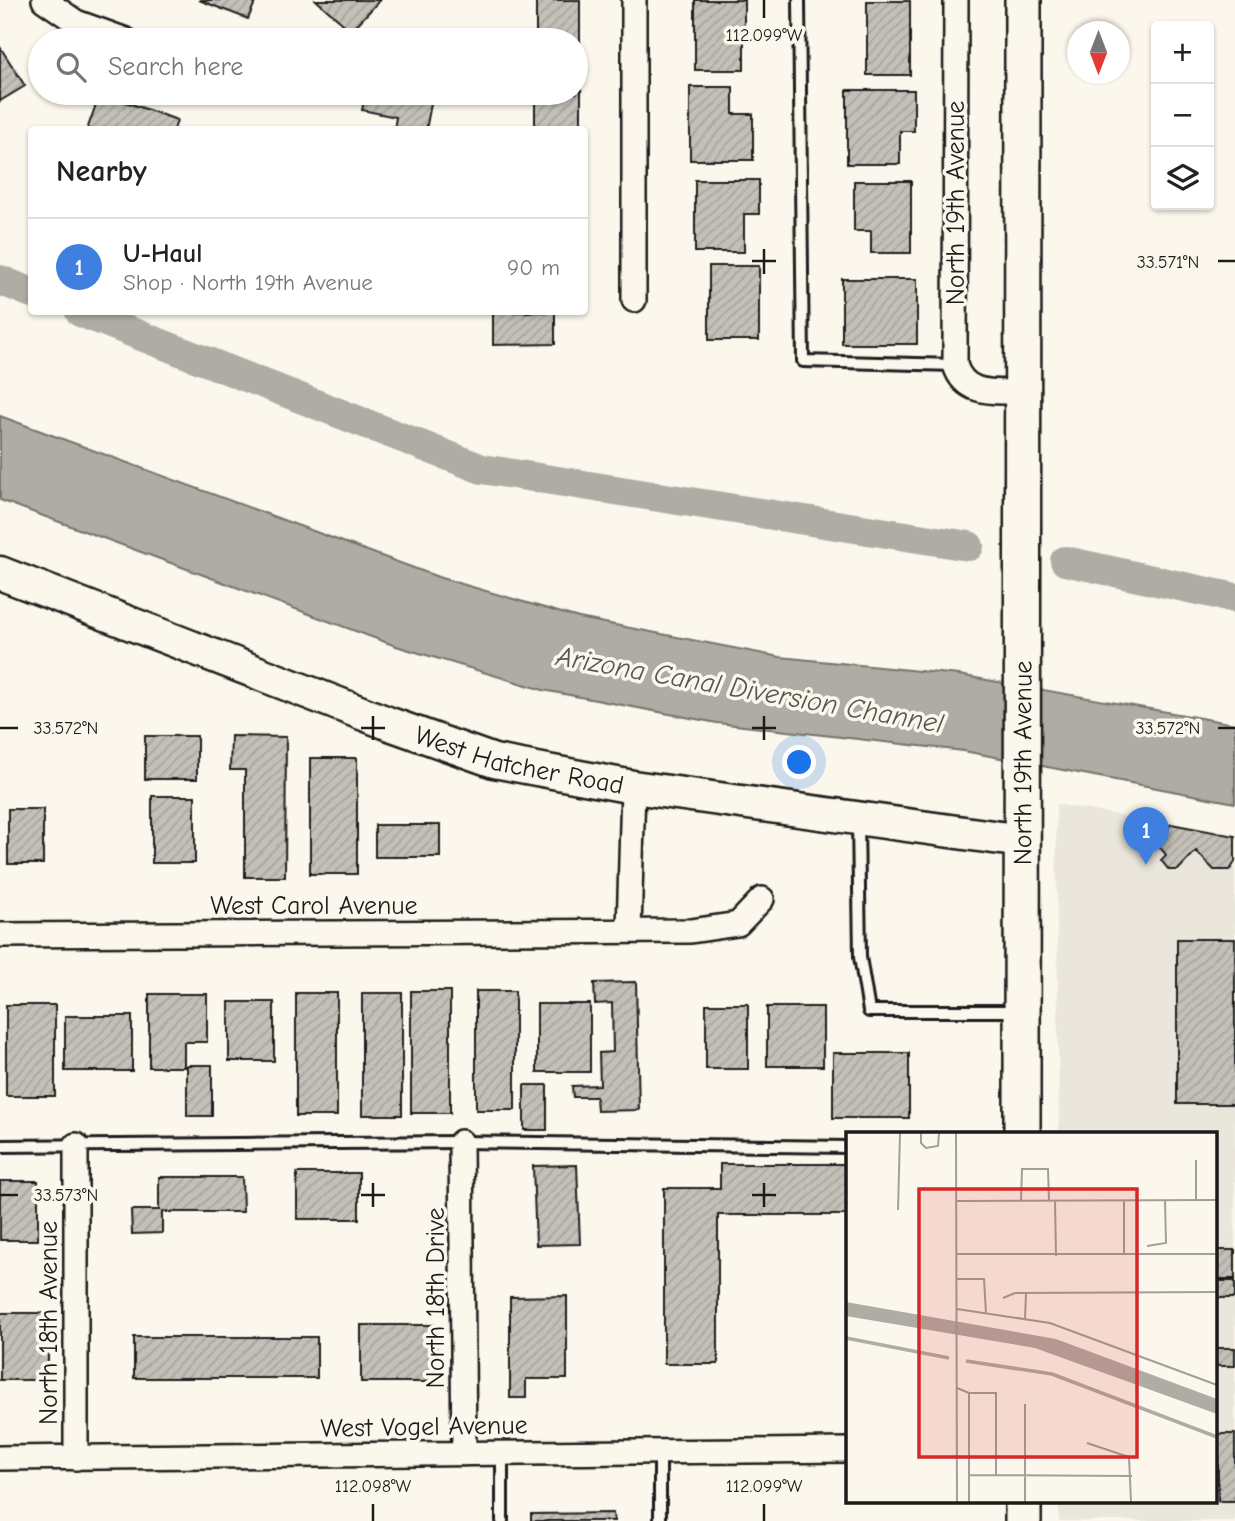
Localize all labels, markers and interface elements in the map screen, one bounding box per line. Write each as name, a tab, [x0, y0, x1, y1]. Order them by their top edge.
north arrow	[1067, 21, 1130, 84]
map controls	[1151, 21, 1214, 210]
button: +	[1151, 21, 1214, 84]
text: 112.099°W	[726, 25, 803, 46]
search box	[28, 28, 588, 105]
icon: search	[52, 48, 90, 86]
text: Search here	[108, 52, 243, 82]
button: −	[1151, 84, 1214, 147]
street label: North 19th Avenue	[941, 101, 971, 305]
button: layers	[1151, 147, 1214, 210]
text: Nearby	[56, 154, 147, 189]
text: U-Haul	[123, 239, 202, 269]
text: 33.571°N	[1137, 252, 1199, 273]
text: 1	[74, 254, 84, 281]
text: 90 m	[507, 254, 560, 281]
text: Shop · North 19th Avenue	[123, 269, 373, 296]
water label: Arizona Canal Diversion Channel	[553, 640, 947, 740]
street label: North 19th Avenue	[1008, 661, 1038, 865]
text: 33.572°N	[34, 718, 98, 739]
text: 33.572°N	[1136, 718, 1200, 739]
street label: West Hatcher Road	[411, 720, 626, 801]
your location	[782, 745, 816, 779]
pin: 1	[1123, 807, 1169, 865]
street label: West Carol Avenue	[210, 891, 418, 921]
inset map	[846, 1132, 1218, 1504]
text: 33.573°N	[34, 1185, 98, 1206]
street label: North 18th Drive	[421, 1208, 451, 1388]
street label: North 18th Avenue	[34, 1221, 64, 1425]
street label: West Vogel Avenue	[320, 1410, 528, 1444]
text: 112.098°W	[335, 1476, 412, 1497]
text: 112.099°W	[726, 1476, 803, 1497]

